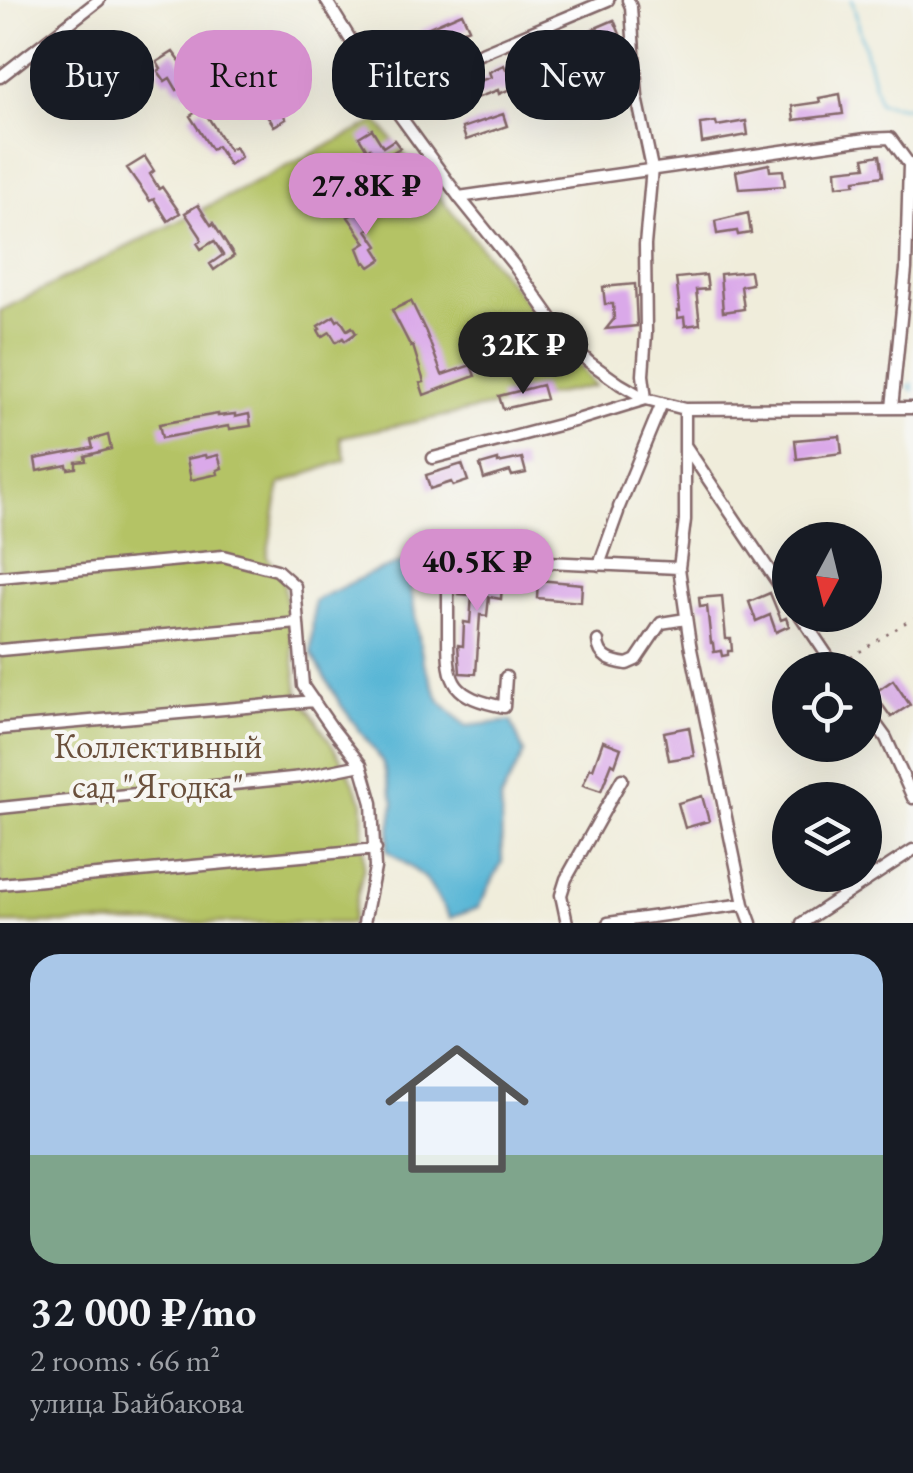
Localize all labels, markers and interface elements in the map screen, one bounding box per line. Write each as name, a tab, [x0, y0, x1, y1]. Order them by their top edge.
chip: Buy	[30, 30, 154, 120]
chip: Rent	[174, 30, 312, 120]
chip: Filters	[332, 30, 485, 120]
chip: New	[505, 30, 640, 120]
pin: 27.8K ₽	[274, 153, 458, 238]
text: 27.8K ₽	[311, 164, 421, 206]
pin: 32K ₽	[453, 312, 593, 397]
text: 32K ₽	[480, 323, 566, 365]
north arrow	[772, 522, 882, 632]
map controls	[772, 522, 882, 892]
pin: 40.5K ₽	[385, 529, 569, 614]
text: 40.5K ₽	[422, 540, 532, 582]
button: locate	[772, 652, 882, 762]
park label: Коллективный сад "Ягодка"	[54, 723, 262, 808]
button: layers	[772, 782, 882, 892]
icon: home	[367, 1019, 547, 1199]
text: 32 000 ₽/mo	[30, 1284, 256, 1339]
text: 2 rooms · 66 m²	[30, 1339, 220, 1381]
text: улица Байбакова	[30, 1381, 244, 1423]

